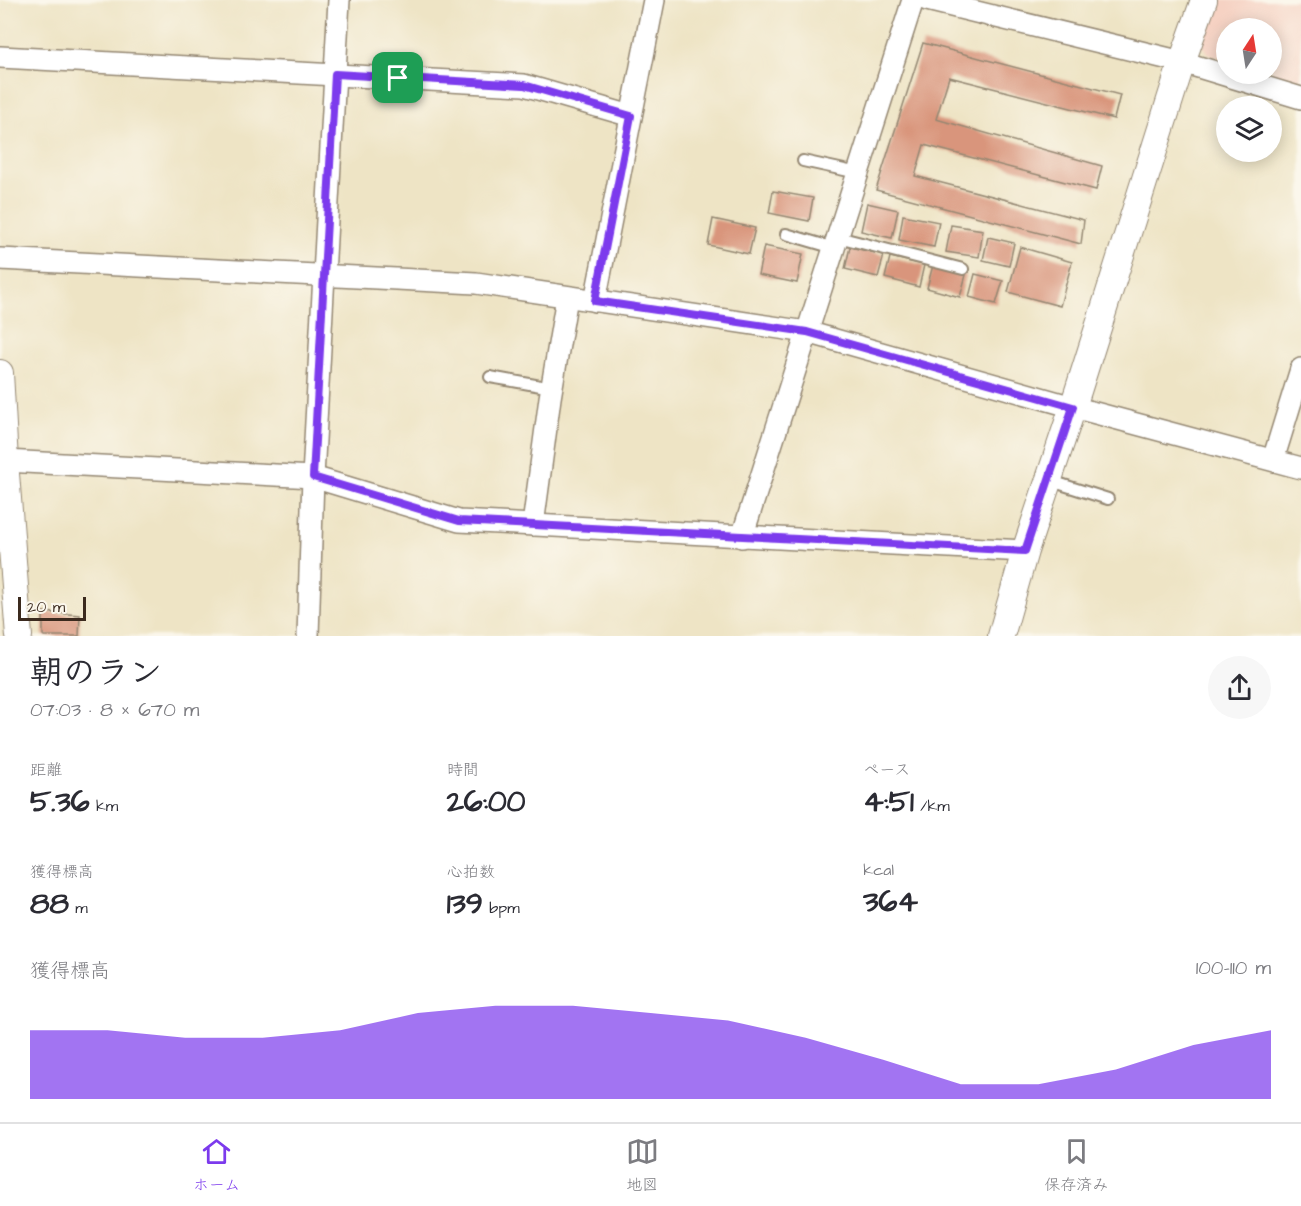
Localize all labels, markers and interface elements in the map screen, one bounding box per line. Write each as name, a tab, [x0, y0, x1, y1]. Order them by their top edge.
north arrow	[1216, 18, 1282, 84]
map controls	[1216, 18, 1282, 162]
pin	[372, 52, 423, 103]
icon: arrive	[381, 61, 414, 94]
button: layers	[1216, 96, 1282, 162]
scale bar	[18, 594, 86, 622]
text: 20 m	[27, 596, 65, 618]
text: 朝のラン	[30, 650, 162, 696]
button: share	[1208, 656, 1271, 719]
text: 07:03 · 8 × 670 m	[30, 696, 199, 724]
text: 距離	[30, 759, 62, 781]
text: 時間	[447, 759, 479, 781]
text: ペース	[863, 759, 910, 781]
text: 5.36	[30, 781, 90, 823]
text: 26:00	[447, 781, 526, 823]
text: 4:51	[863, 781, 914, 823]
text: km	[90, 795, 118, 817]
text: /km	[914, 795, 950, 817]
text: kcal	[863, 859, 894, 881]
text: 獲得標高	[30, 861, 94, 883]
text: 心拍数	[447, 861, 495, 883]
text: 364	[863, 881, 918, 923]
text: 88	[30, 883, 69, 925]
text: 139	[447, 883, 483, 925]
text: m	[69, 897, 88, 919]
text: bpm	[483, 897, 520, 919]
text: 100–110 m	[1196, 954, 1271, 982]
text: 獲得標高	[30, 957, 110, 985]
tab: ホーム	[193, 1135, 240, 1196]
tab: 地図	[626, 1135, 659, 1196]
tab: 保存済み	[1044, 1135, 1108, 1196]

